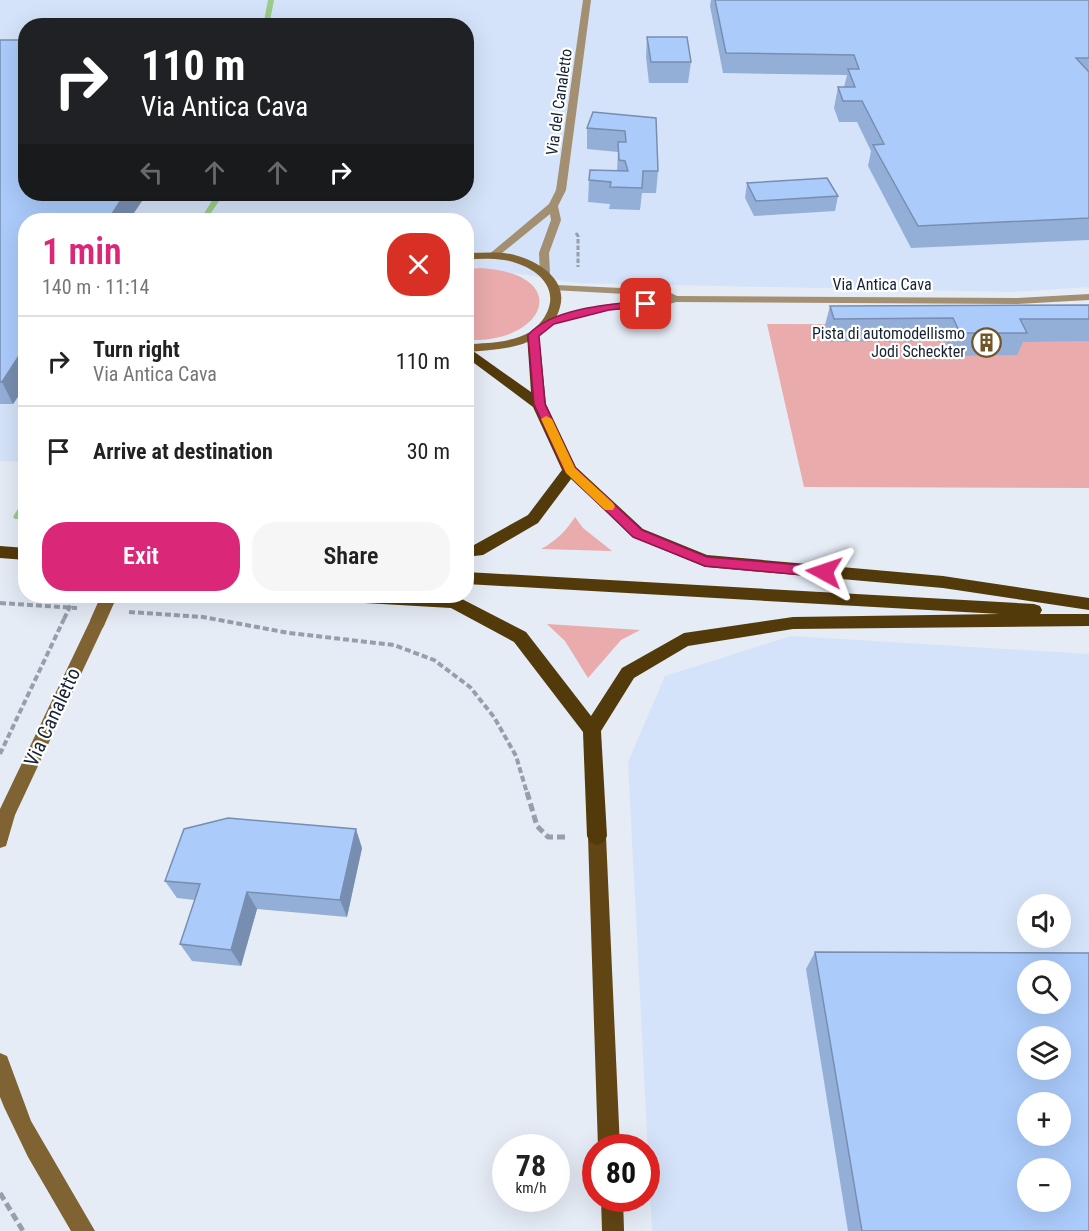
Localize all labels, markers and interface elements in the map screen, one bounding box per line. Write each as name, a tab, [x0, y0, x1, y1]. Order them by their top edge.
text: 110 m	[141, 41, 246, 90]
icon: right	[42, 42, 120, 120]
street label: Via del Canaletto	[542, 47, 576, 157]
text: Via Antica Cava	[141, 91, 308, 123]
icon: left	[135, 156, 168, 189]
icon: ahead	[198, 156, 231, 189]
icon: ahead	[261, 156, 294, 189]
icon: right	[324, 156, 357, 189]
text: 1 min	[42, 231, 122, 273]
button: close	[387, 233, 450, 296]
text: 140 m · 11:14	[42, 275, 149, 299]
street label: Via Antica Cava	[832, 275, 932, 294]
pin	[620, 278, 671, 329]
icon: arrive	[629, 287, 662, 320]
place label: Pista di automodellismo Jodi Scheckter	[812, 324, 965, 361]
building icon: Pista di automodellismo Jodi Scheckter	[970, 326, 1002, 358]
text: Turn right	[93, 337, 180, 362]
icon: right	[42, 345, 75, 378]
text: 110 m	[396, 349, 450, 374]
text: Via Antica Cava	[93, 362, 217, 386]
icon: arrive	[42, 435, 75, 468]
text: Arrive at destination	[93, 439, 273, 464]
text: 30 m	[407, 439, 450, 464]
button: Exit	[42, 522, 240, 591]
button: Share	[252, 522, 450, 591]
position arrow	[792, 540, 856, 604]
street label: Via Canaletto	[19, 664, 85, 770]
map controls	[1017, 894, 1071, 1212]
button: sound	[1017, 894, 1071, 948]
button: search	[1017, 960, 1071, 1014]
button: layers	[1017, 1026, 1071, 1080]
button: +	[1017, 1092, 1071, 1146]
speed limit sign: 80	[582, 1134, 660, 1212]
text: 78	[516, 1148, 546, 1183]
button: −	[1017, 1158, 1071, 1212]
text: km/h	[516, 1179, 546, 1197]

